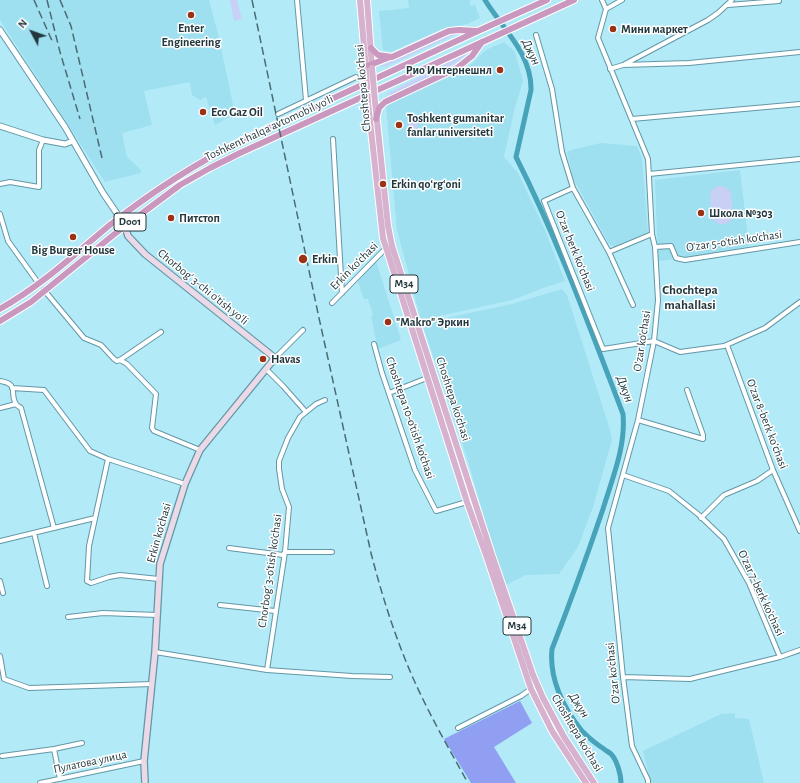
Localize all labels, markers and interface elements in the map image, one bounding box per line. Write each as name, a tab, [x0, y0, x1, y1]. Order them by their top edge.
marker: Enter Engineering	[186, 10, 196, 20]
north arrow	[12, 12, 52, 52]
text: N	[16, 17, 29, 30]
place label: Enter Engineering	[162, 21, 220, 49]
place label: Мини маркет	[621, 22, 688, 36]
marker: Мини маркет	[608, 24, 618, 34]
water label: Джун	[518, 36, 544, 68]
street label: Choshtepa ko'chasi	[352, 44, 374, 132]
place label: Рио Интернешнл	[406, 63, 492, 77]
marker: Рио Интернешнл	[495, 65, 505, 75]
street label: Toshkent halqa avtomobil yo'li	[202, 92, 336, 164]
place label: Eco Gaz Oil	[211, 105, 263, 119]
marker: Eco Gaz Oil	[198, 107, 208, 117]
place label: Toshkent gumanitar fanlar universiteti	[407, 111, 504, 139]
marker: Toshkent gumanitar fanlar universiteti	[394, 120, 404, 130]
place label: Erkin qoʻrgʻoni	[391, 177, 461, 191]
marker: Erkin qoʻrgʻoni	[378, 179, 388, 189]
place label: Школа №303	[709, 206, 773, 220]
marker: Школа №303	[696, 208, 706, 218]
street label: Oʻzar berk koʻchasi	[552, 209, 598, 293]
place label: Питстоп	[179, 211, 220, 225]
road number: D001	[114, 213, 146, 231]
marker: Питстоп	[166, 213, 176, 223]
street label: O'zar 5-o'tish ko'chasi	[685, 227, 783, 255]
marker: Big Burger House	[68, 232, 78, 242]
street label: Erkin ko'chasi	[327, 239, 381, 293]
place label: Big Burger House	[31, 243, 115, 257]
street label: Chorbog' 3-chi o'tish yo'li	[155, 246, 251, 328]
place label: Erkin	[312, 252, 337, 266]
marker: Erkin	[297, 253, 309, 265]
road number: M34	[390, 275, 418, 293]
district label: Chochtepa mahallasi	[662, 282, 718, 313]
street label: O'zar ko'chasi	[630, 310, 654, 372]
place label: "Makro" Эркин	[396, 315, 469, 329]
marker: "Makro" Эркин	[383, 317, 393, 327]
place label: Havas	[271, 352, 300, 366]
marker: Havas	[258, 354, 268, 364]
street label: Choshtepa 10-o'tish ko'chasi	[382, 355, 438, 481]
street label: Choshtepa ko'chasi	[433, 355, 473, 443]
water label: Джун	[613, 373, 637, 405]
street label: Oʻzar 8-berk koʻchasi	[743, 377, 791, 471]
street label: Erkin ko'chasi	[144, 501, 174, 565]
street label: Chorbog' 3-o'tish ko'chasi	[255, 513, 285, 629]
street label: O'zar 7-berk ko'chasi	[735, 548, 787, 638]
road number: M34	[503, 617, 531, 635]
street label: O'zar ko'chasi	[603, 642, 623, 704]
water label: Джун	[565, 689, 593, 721]
street label: Choshtepa ko'chasi	[548, 692, 606, 774]
street label: Пулатова улица	[52, 747, 128, 777]

